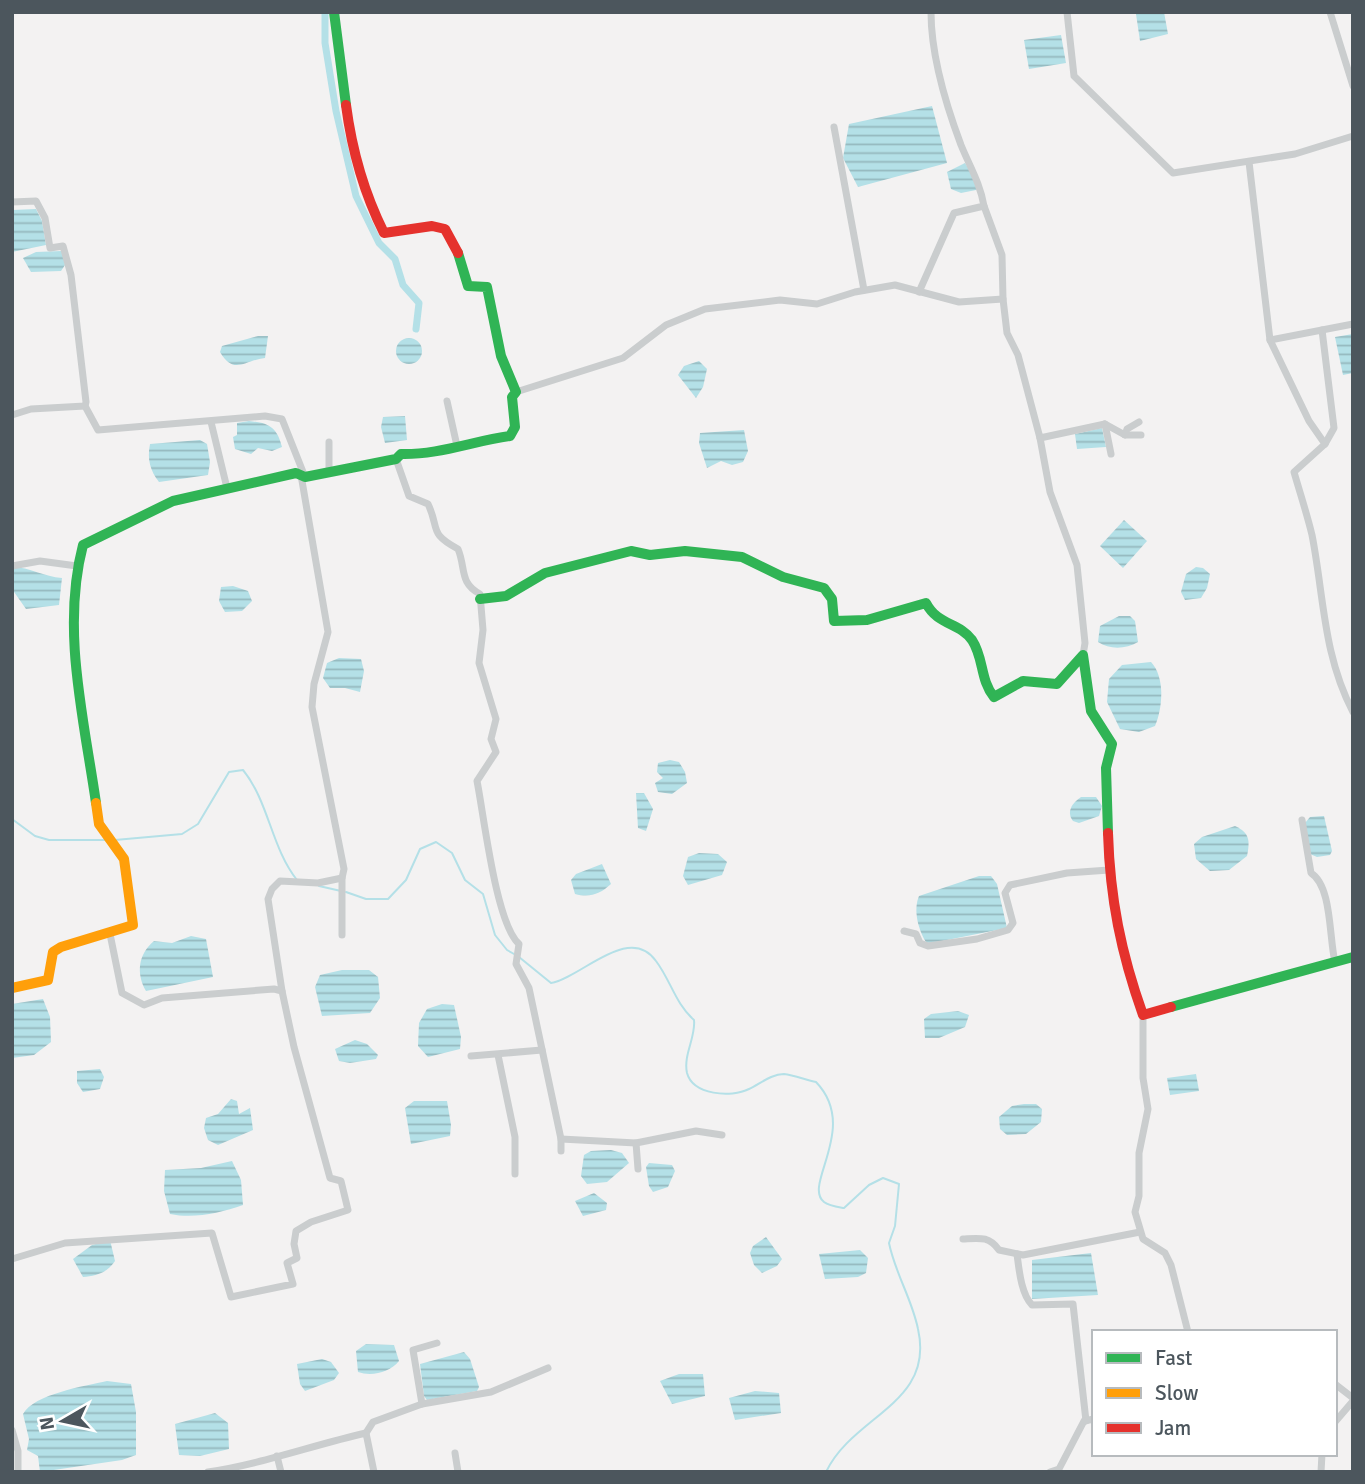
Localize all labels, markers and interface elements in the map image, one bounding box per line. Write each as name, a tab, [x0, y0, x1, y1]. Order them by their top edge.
legend	[1092, 1330, 1337, 1456]
text: Fast	[1155, 1345, 1192, 1371]
text: Slow	[1155, 1380, 1199, 1406]
north arrow	[28, 1386, 98, 1456]
text: N	[34, 1415, 60, 1432]
text: Jam	[1155, 1415, 1191, 1441]

